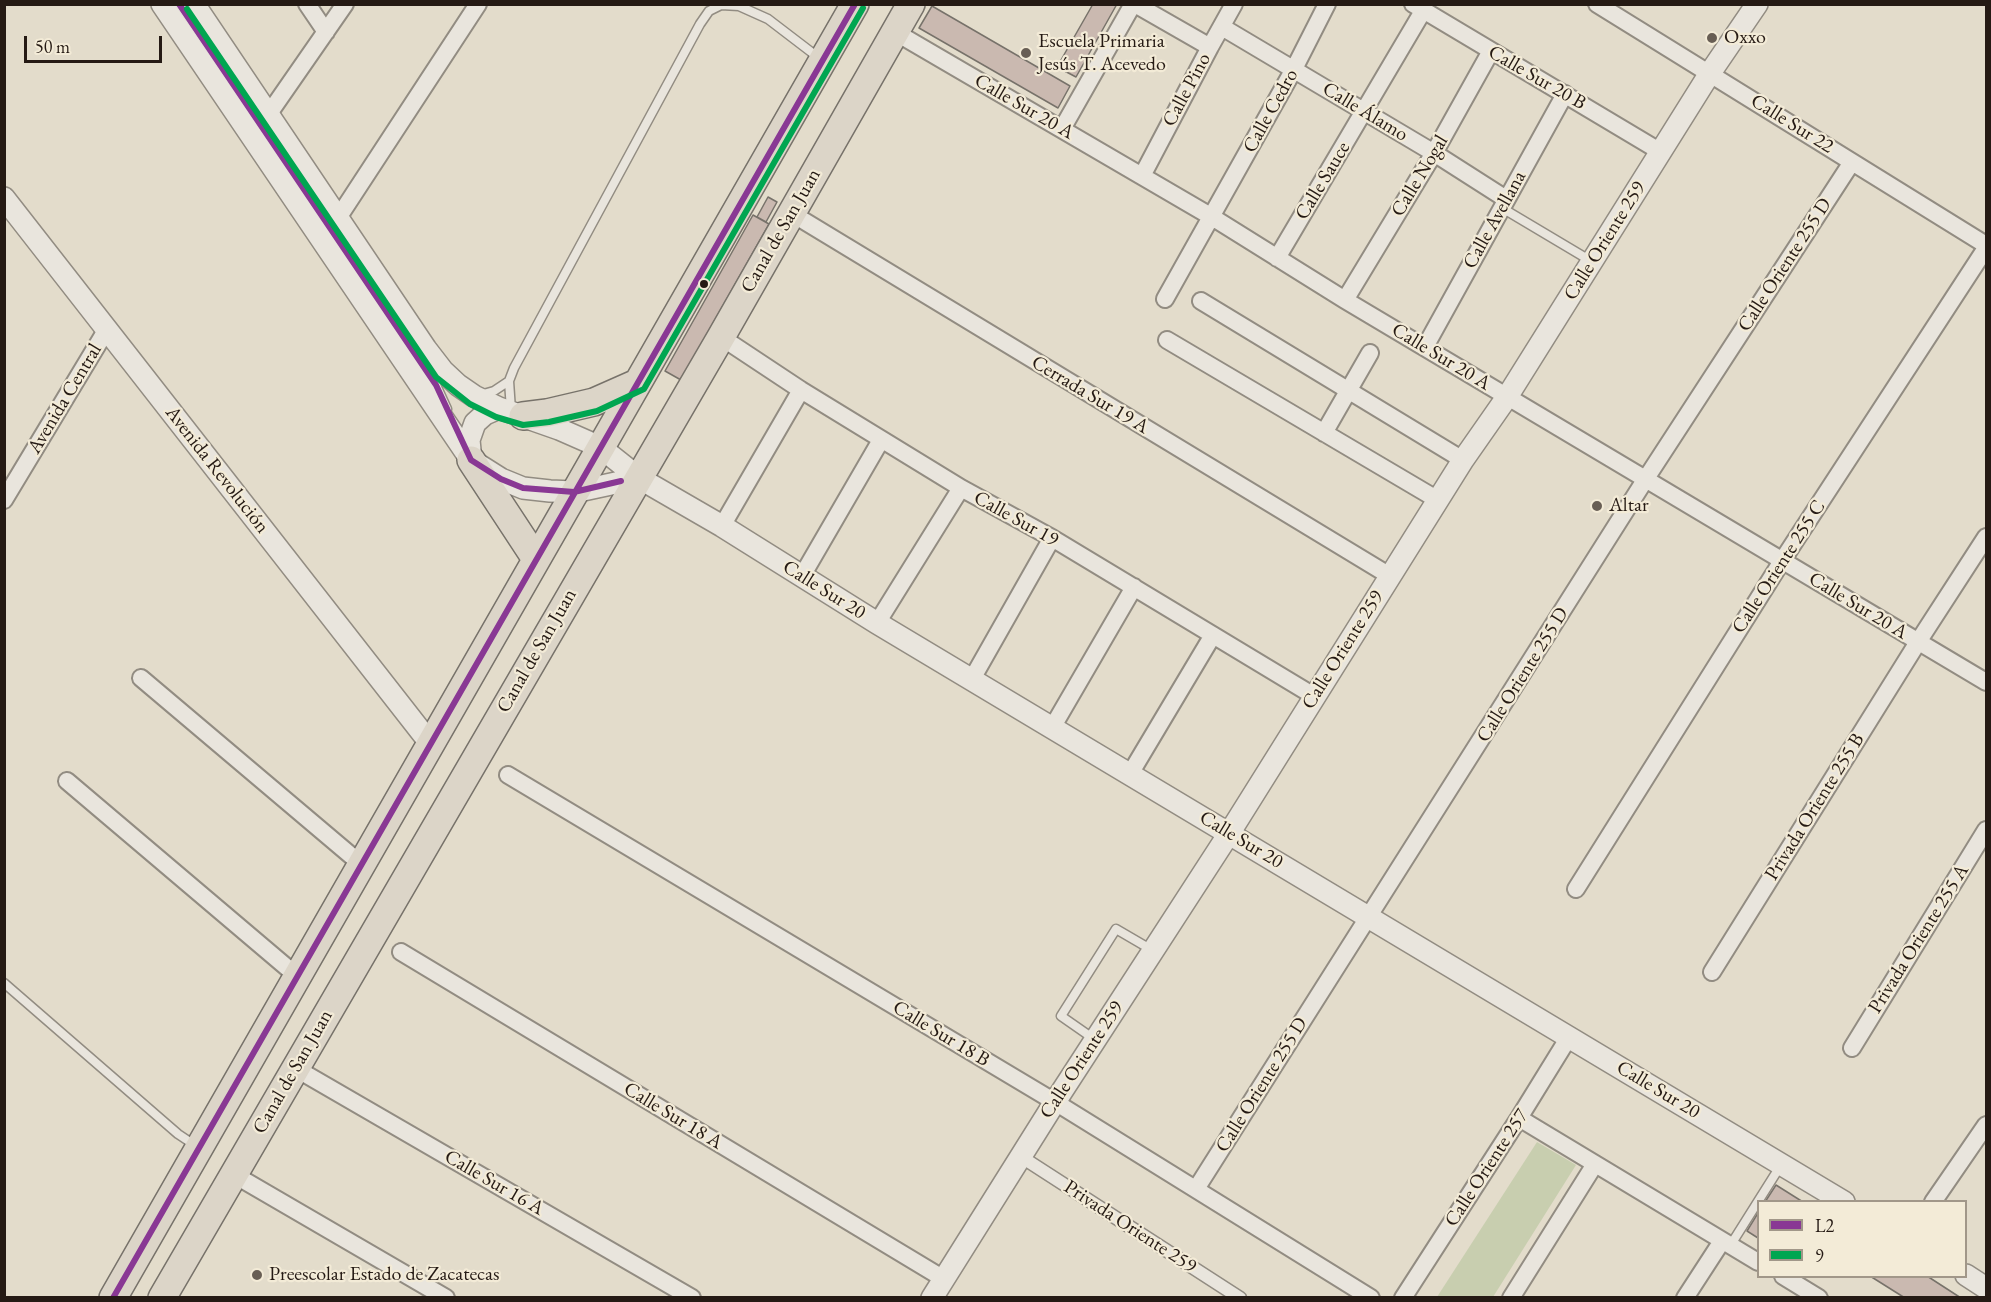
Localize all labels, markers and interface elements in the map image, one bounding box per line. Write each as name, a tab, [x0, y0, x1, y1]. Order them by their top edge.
scale bar	[27, 24, 165, 62]
place label: Oxxo	[1724, 26, 1766, 50]
place label: Escuela Primaria Jesús T. Acevedo	[1038, 30, 1166, 77]
marker: Oxxo	[1705, 31, 1719, 45]
text: 50 m	[35, 35, 70, 58]
street label: Calle Sur 20 B	[1484, 40, 1590, 116]
marker: Escuela Primaria Jesús T. Acevedo	[1019, 46, 1033, 60]
street label: Calle Pino	[1158, 49, 1216, 131]
street label: Calle Cedro	[1238, 65, 1304, 157]
street label: Calle Sur 20 A	[970, 69, 1078, 145]
street label: Calle Álamo	[1318, 77, 1412, 147]
street label: Calle Sur 22	[1746, 89, 1838, 159]
street label: Calle Nogal	[1386, 131, 1454, 221]
street label: Calle Sauce	[1290, 138, 1356, 224]
street label: Canal de San Juan	[736, 165, 826, 297]
street label: Calle Avellana	[1458, 167, 1532, 273]
street label: Calle Oriente 259	[1559, 177, 1651, 305]
street label: Calle Oriente 255 D	[1733, 194, 1837, 336]
unlabelled marker	[698, 278, 710, 290]
street label: Calle Sur 20 A	[1387, 318, 1495, 396]
street label: Avenida Central	[23, 340, 107, 458]
street label: Cerrada Sur 19 A	[1027, 350, 1153, 440]
street label: Avenida Revolución	[160, 402, 274, 538]
street label: Calle Sur 19	[969, 486, 1063, 552]
place label: Altar	[1609, 494, 1649, 518]
street label: Calle Oriente 255 C	[1727, 496, 1831, 638]
marker: Altar	[1590, 499, 1604, 513]
street label: Calle Sur 20	[778, 555, 870, 625]
street label: Calle Sur 20 A	[1804, 567, 1912, 645]
street label: Canal de San Juan	[492, 585, 582, 717]
street label: Calle Oriente 259	[1297, 586, 1389, 714]
street label: Calle Oriente 255 D	[1472, 603, 1574, 747]
street label: Privada Oriente 255 B	[1760, 729, 1870, 885]
street label: Calle Sur 20	[1195, 806, 1287, 874]
street label: Privada Oriente 255 A	[1863, 860, 1975, 1018]
street label: Calle Sur 18 B	[888, 996, 994, 1072]
street label: Calle Oriente 259	[1035, 997, 1129, 1123]
street label: Canal de San Juan	[248, 1006, 338, 1138]
street label: Calle Oriente 255 D	[1211, 1013, 1313, 1157]
street label: Calle Sur 20	[1612, 1056, 1704, 1124]
street label: Calle Sur 18 A	[619, 1077, 727, 1155]
street label: Calle Oriente 257	[1440, 1105, 1534, 1231]
street label: Calle Sur 16 A	[440, 1145, 548, 1221]
street label: Privada Oriente 259	[1059, 1175, 1201, 1279]
legend	[1757, 1200, 1967, 1278]
text: L2	[1815, 1214, 1834, 1237]
text: 9	[1815, 1244, 1824, 1267]
place label: Preescolar Estado de Zacatecas	[269, 1263, 499, 1287]
marker: Preescolar Estado de Zacatecas	[250, 1268, 264, 1282]

